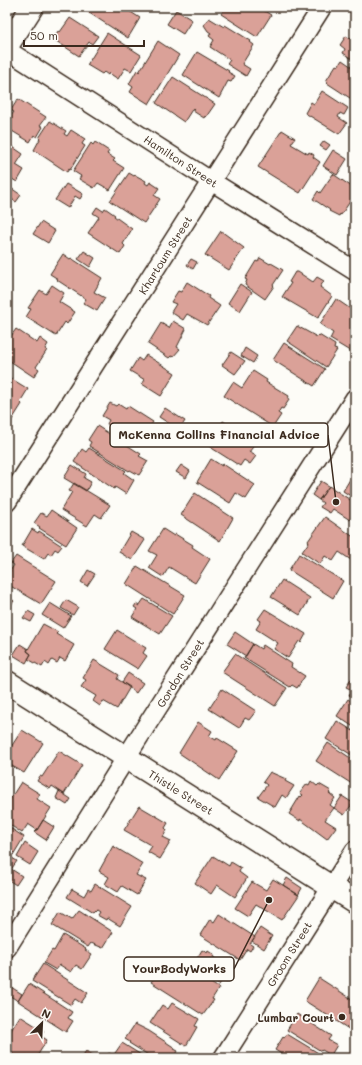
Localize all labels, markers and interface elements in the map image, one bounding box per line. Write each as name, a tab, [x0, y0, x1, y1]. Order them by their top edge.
scale bar	[24, 22, 144, 48]
text: 50 m	[30, 27, 58, 43]
street label: Hamilton Street	[141, 131, 221, 191]
street label: Khartoum Street	[135, 213, 195, 297]
callout: McKenna Collins Financial Advice	[110, 423, 328, 447]
text: McKenna Collins Financial Advice	[118, 426, 320, 442]
street label: Gordon Street	[153, 636, 207, 710]
street label: Thistle Street	[146, 766, 216, 818]
street label: Groom Street	[263, 919, 315, 989]
callout: YourBodyWorks	[124, 957, 234, 981]
text: YourBodyWorks	[132, 960, 226, 976]
north arrow	[22, 1003, 62, 1043]
text: N	[39, 1005, 53, 1022]
place label: Lumbar Court	[257, 1010, 334, 1025]
marker: Lumbar Court	[337, 1012, 347, 1022]

